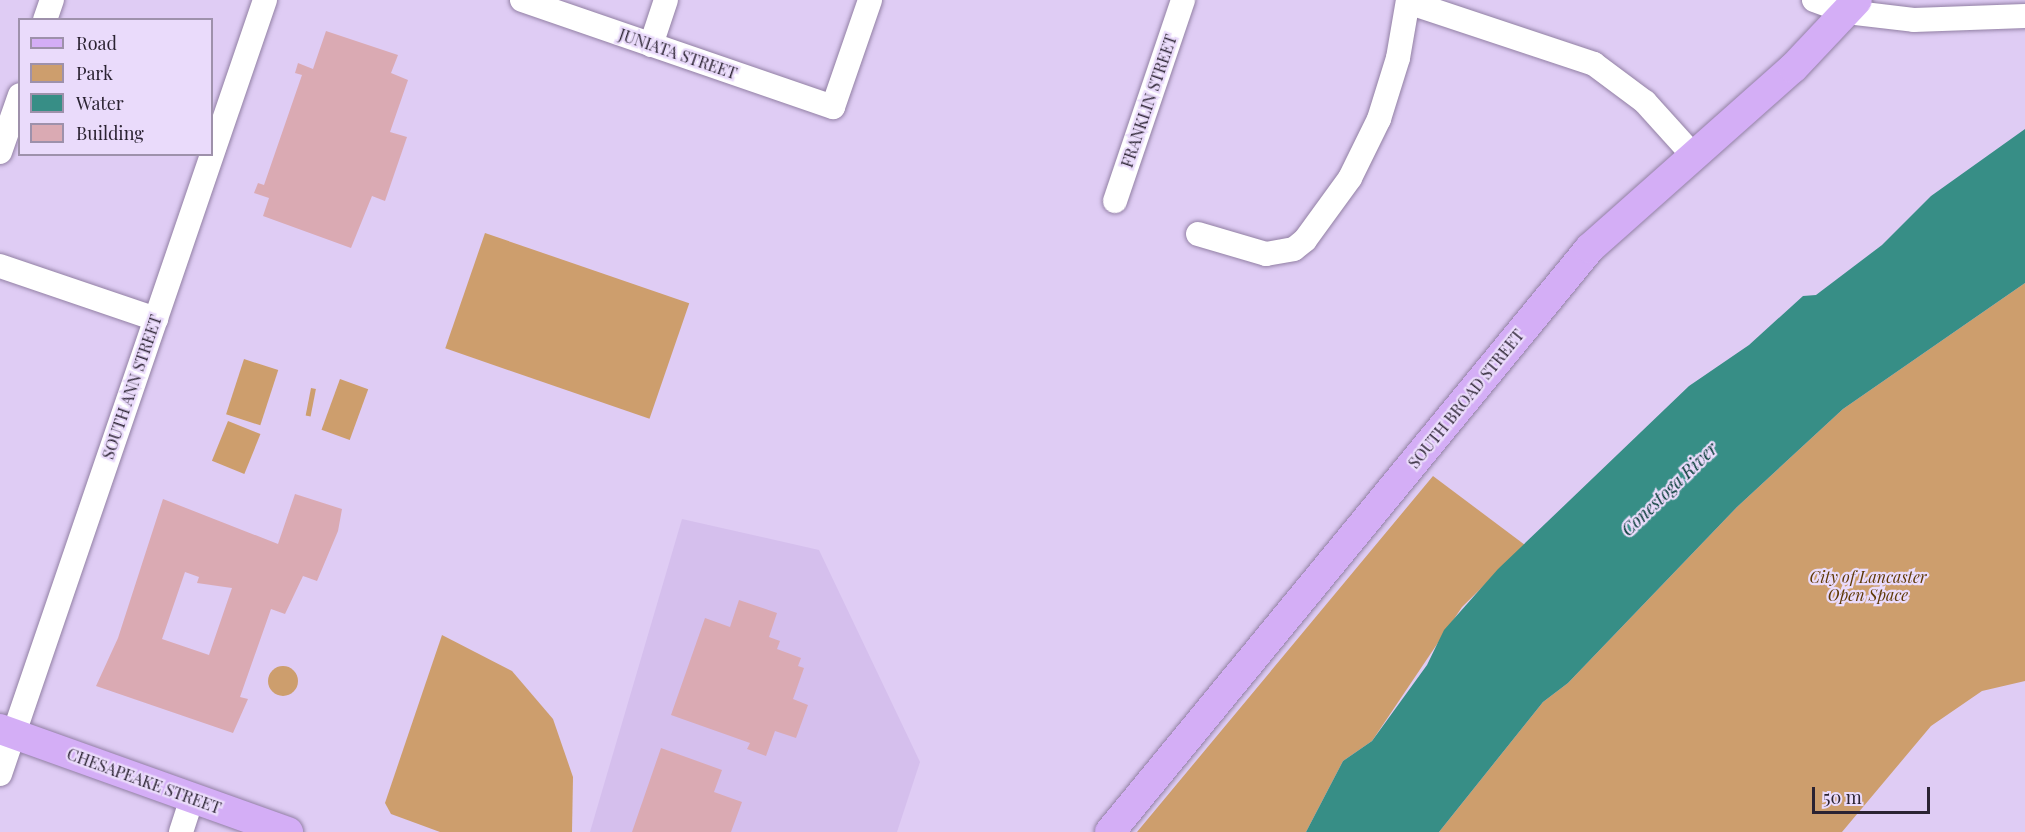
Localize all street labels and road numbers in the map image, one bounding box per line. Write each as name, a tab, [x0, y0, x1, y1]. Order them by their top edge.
street label: JUNIATA STREET	[616, 25, 740, 83]
street label: FRANKLIN STREET	[1117, 32, 1181, 170]
street label: SOUTH ANN STREET	[98, 312, 166, 462]
street label: SOUTH BROAD STREET	[1404, 326, 1528, 472]
street label: CHESAPEAKE STREET	[64, 744, 224, 818]

